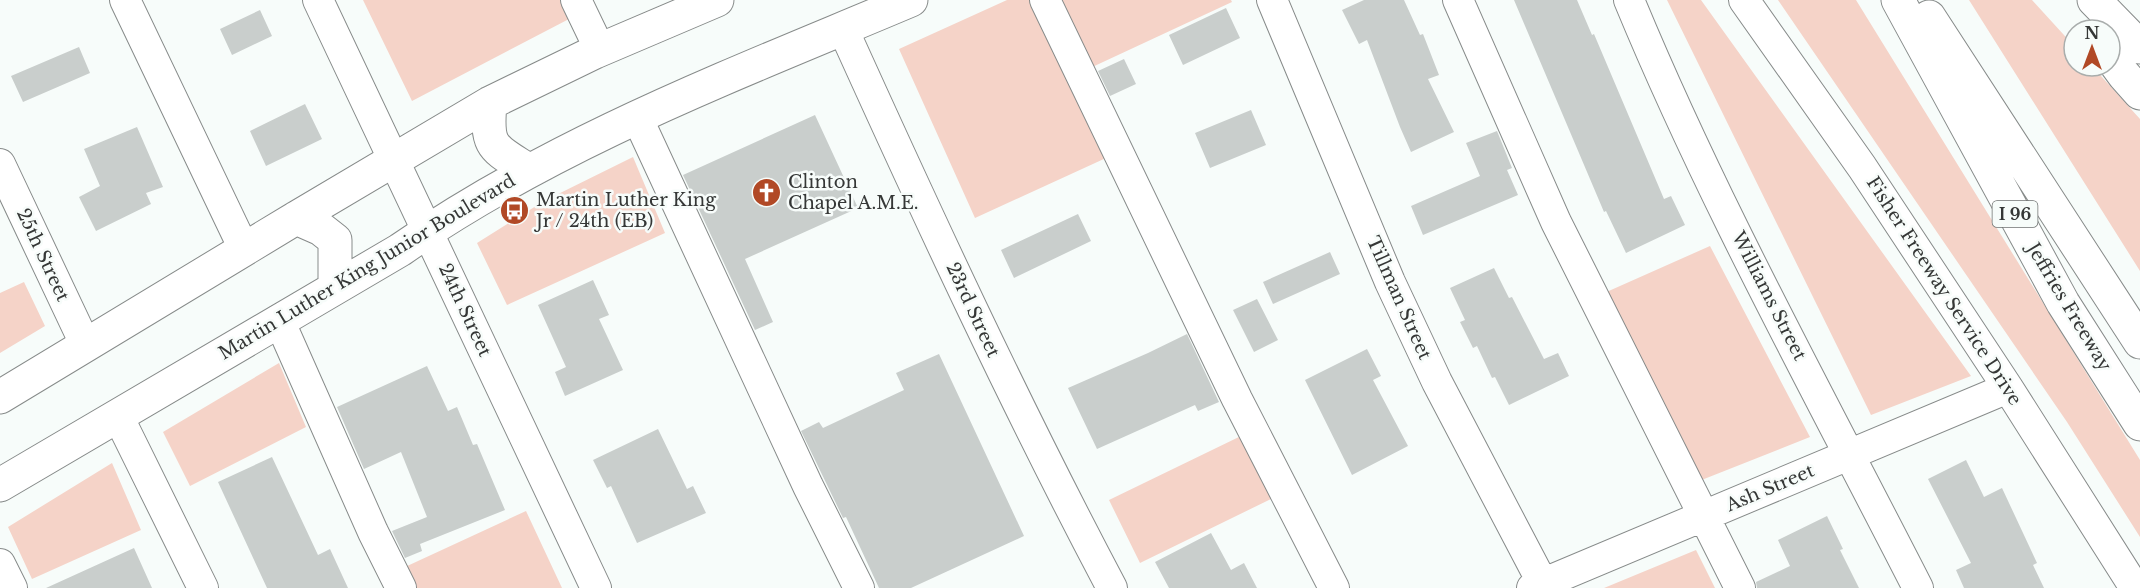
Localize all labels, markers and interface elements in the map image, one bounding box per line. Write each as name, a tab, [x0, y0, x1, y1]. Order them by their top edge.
north arrow	[2062, 18, 2122, 78]
text: N	[2084, 23, 2100, 43]
street label: Martin Luther King Junior Boulevard	[215, 169, 519, 365]
place label: Clinton Chapel A.M.E.	[788, 171, 919, 214]
street label: Fisher Freeway Service Drive	[1862, 173, 2026, 409]
church icon: Clinton Chapel A.M.E.	[751, 176, 783, 208]
place label: Martin Luther King Jr / 24th (EB)	[534, 189, 716, 232]
bus stop icon: Martin Luther King Jr / 24th (EB)	[499, 194, 531, 226]
road number: I 96	[1992, 201, 2038, 227]
street label: 25th Street	[12, 205, 74, 305]
street label: Williams Street	[1727, 227, 1811, 364]
street label: Tillman Street	[1362, 233, 1436, 363]
street label: Jeffries Freeway	[2021, 237, 2116, 375]
street label: 23rd Street	[941, 259, 1005, 361]
street label: 24th Street	[434, 260, 496, 360]
street label: Ash Street	[1722, 459, 1818, 517]

